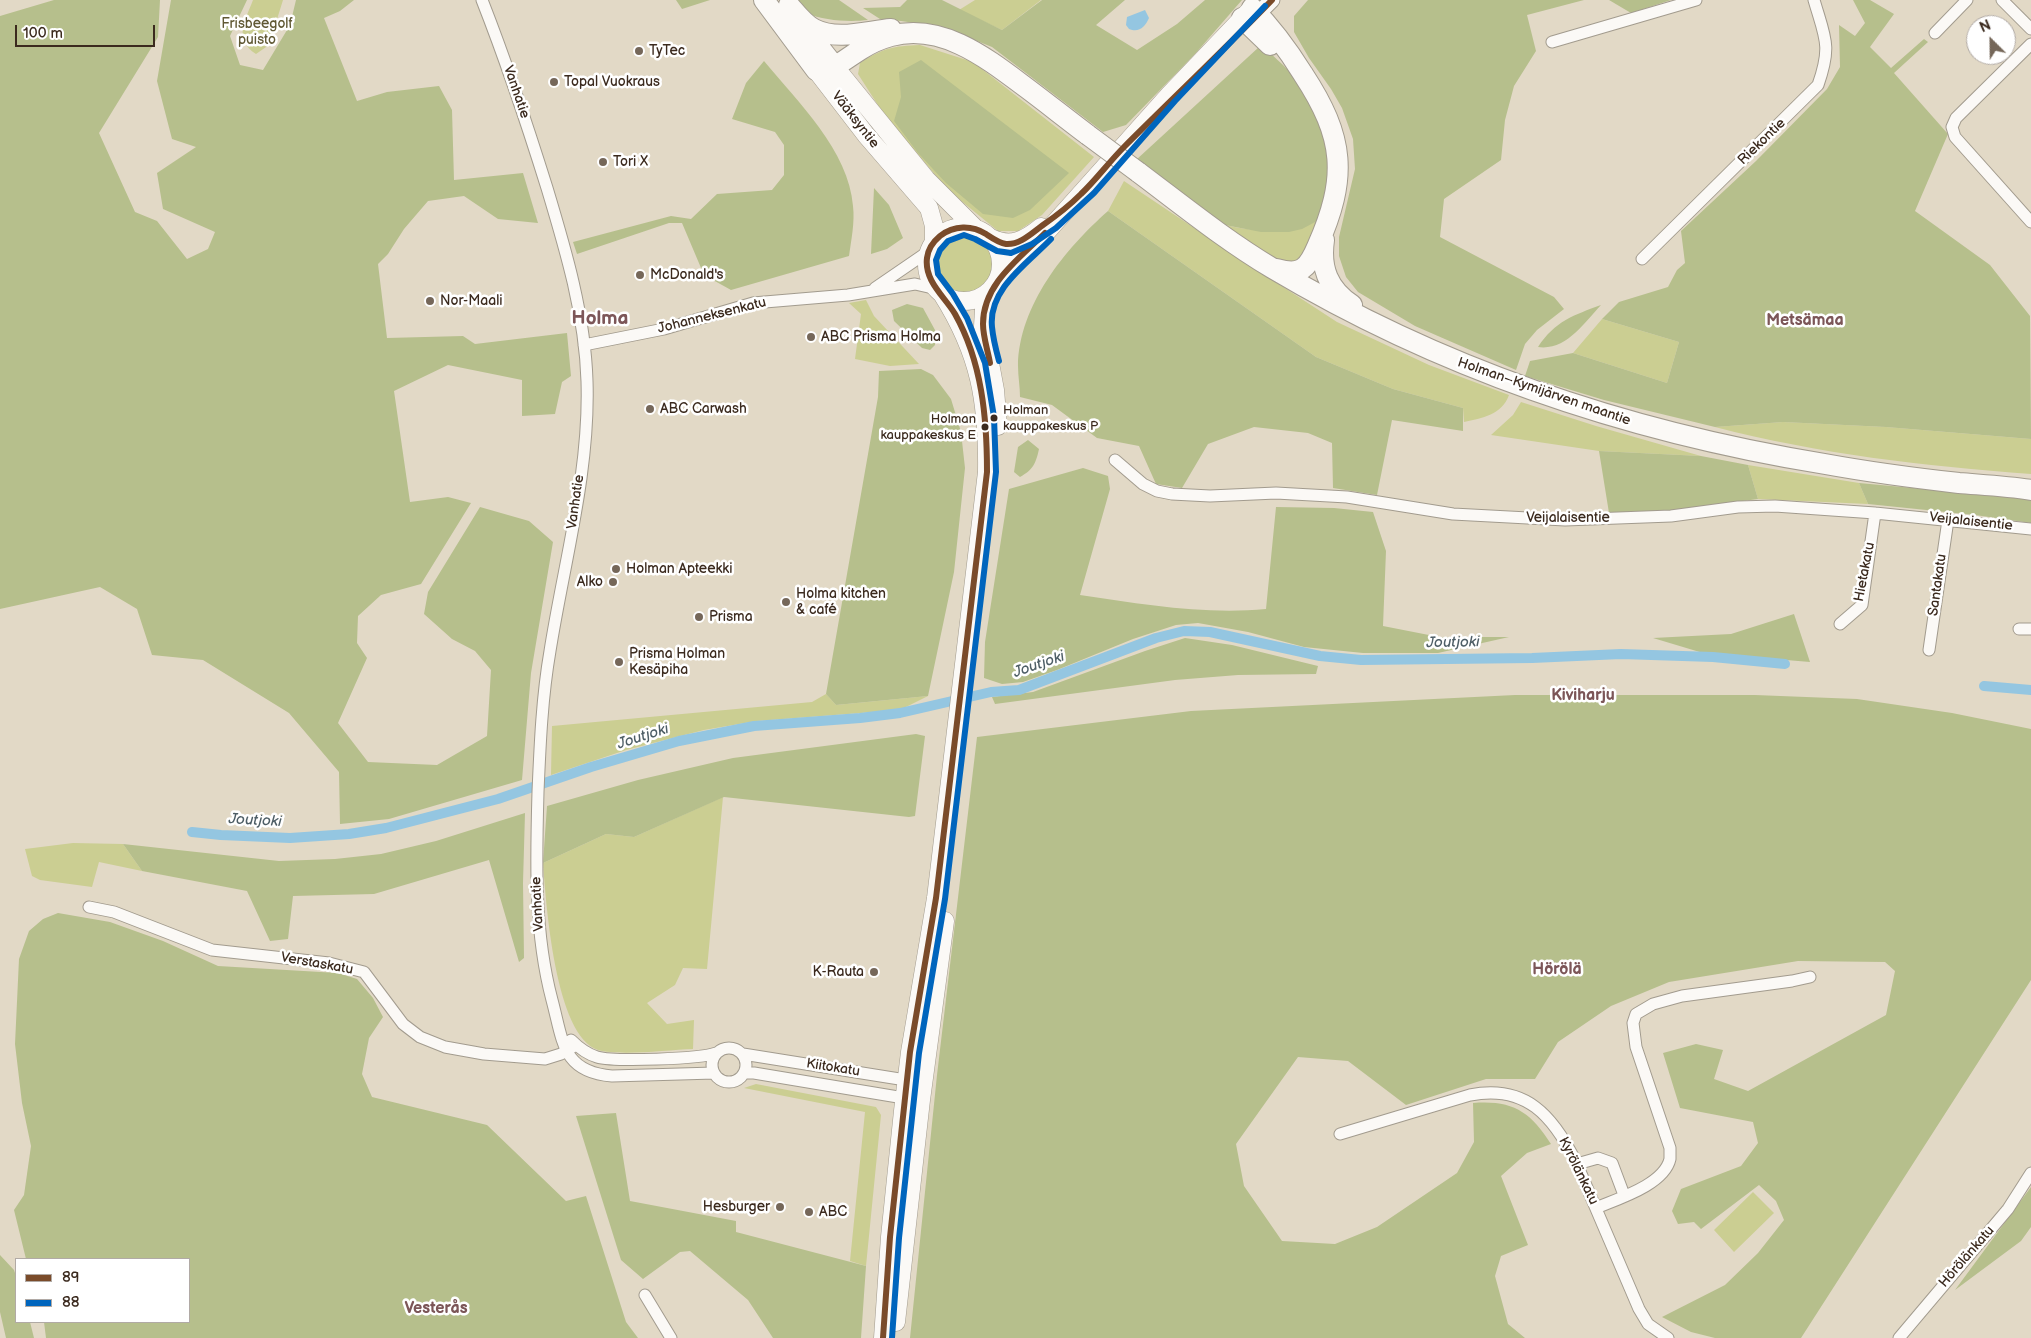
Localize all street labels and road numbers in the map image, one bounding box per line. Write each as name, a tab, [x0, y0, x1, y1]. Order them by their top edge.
street label: Vanhatie	[499, 63, 533, 121]
street label: Vääksyntie	[828, 88, 882, 152]
street label: Riekontie	[1735, 115, 1789, 169]
street label: Johanneksenkatu	[656, 294, 768, 338]
street label: Holman–Kymijärven maantie	[1455, 354, 1633, 430]
street label: Vanhatie	[564, 474, 588, 530]
street label: Veijalaisentie	[1929, 509, 2013, 535]
street label: Veijalaisentie	[1526, 510, 1610, 526]
street label: Hietakatu	[1851, 541, 1879, 603]
street label: Santakatu	[1925, 553, 1951, 617]
street label: Vanhatie	[528, 876, 548, 932]
street label: Verstaskatu	[280, 949, 354, 979]
street label: Kiitokatu	[805, 1055, 861, 1081]
street label: Kyrölänkatu	[1554, 1134, 1602, 1208]
street label: Hörölänkatu	[1936, 1223, 1998, 1291]

